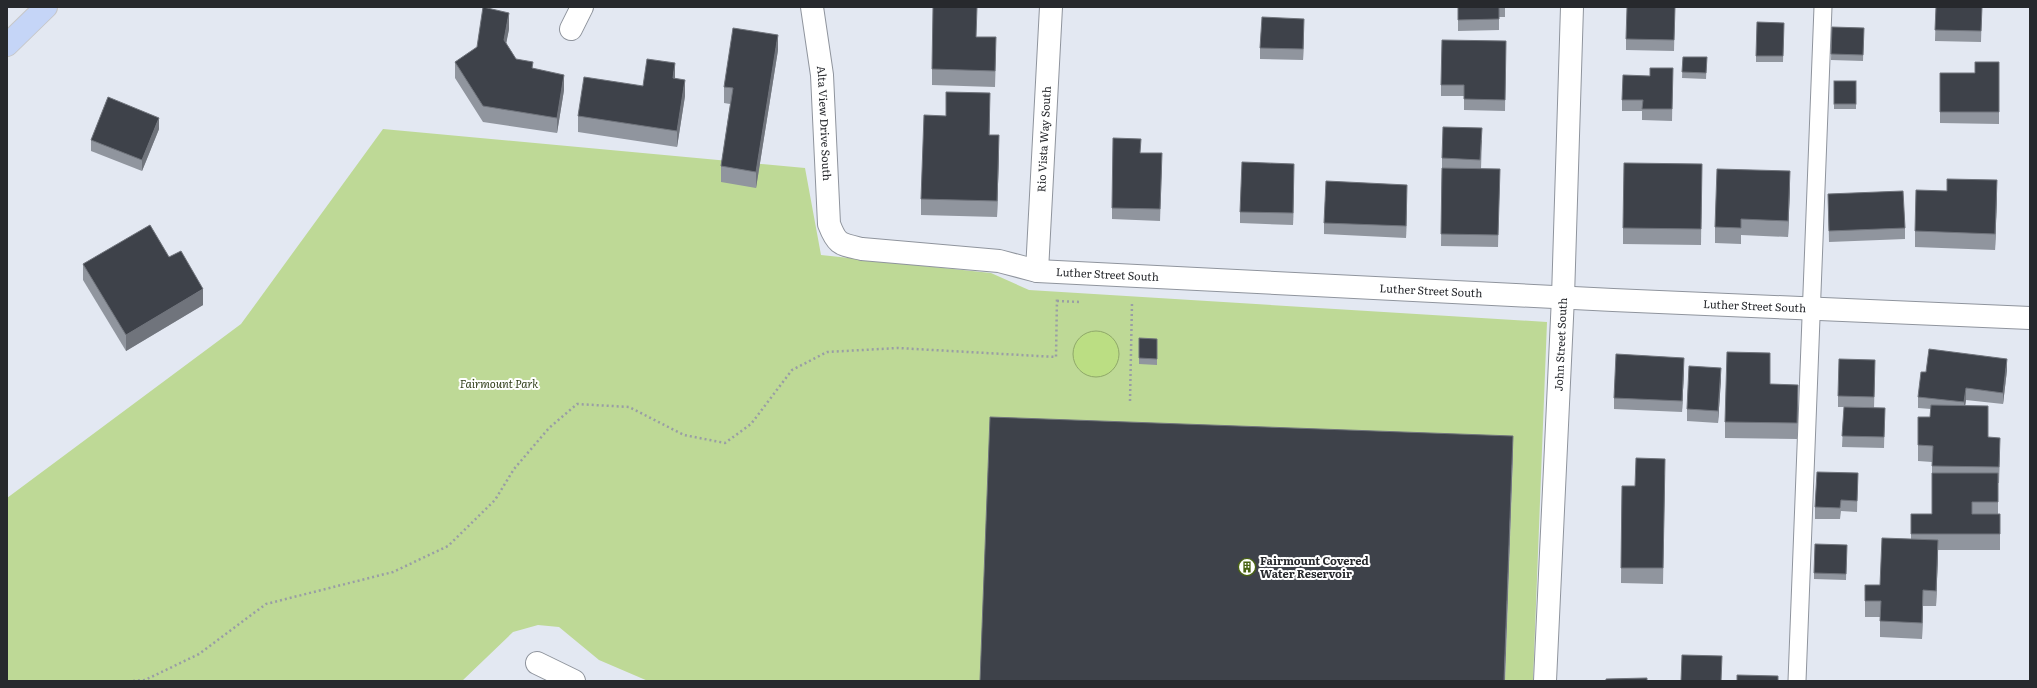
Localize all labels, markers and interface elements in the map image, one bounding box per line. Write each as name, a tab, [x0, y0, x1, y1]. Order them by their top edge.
street label: Alta View Drive South	[814, 64, 836, 181]
street label: Rio Vista Way South	[1032, 86, 1054, 193]
street label: Luther Street South	[1056, 263, 1159, 284]
street label: Luther Street South	[1379, 279, 1483, 300]
street label: Luther Street South	[1703, 295, 1807, 315]
street label: John Street South	[1550, 297, 1570, 392]
park label: Fairmount Park	[460, 375, 538, 391]
place label: Fairmount Covered Water Reservoir	[1260, 552, 1369, 581]
building icon: Fairmount Covered Water Reservoir	[1237, 557, 1257, 577]

